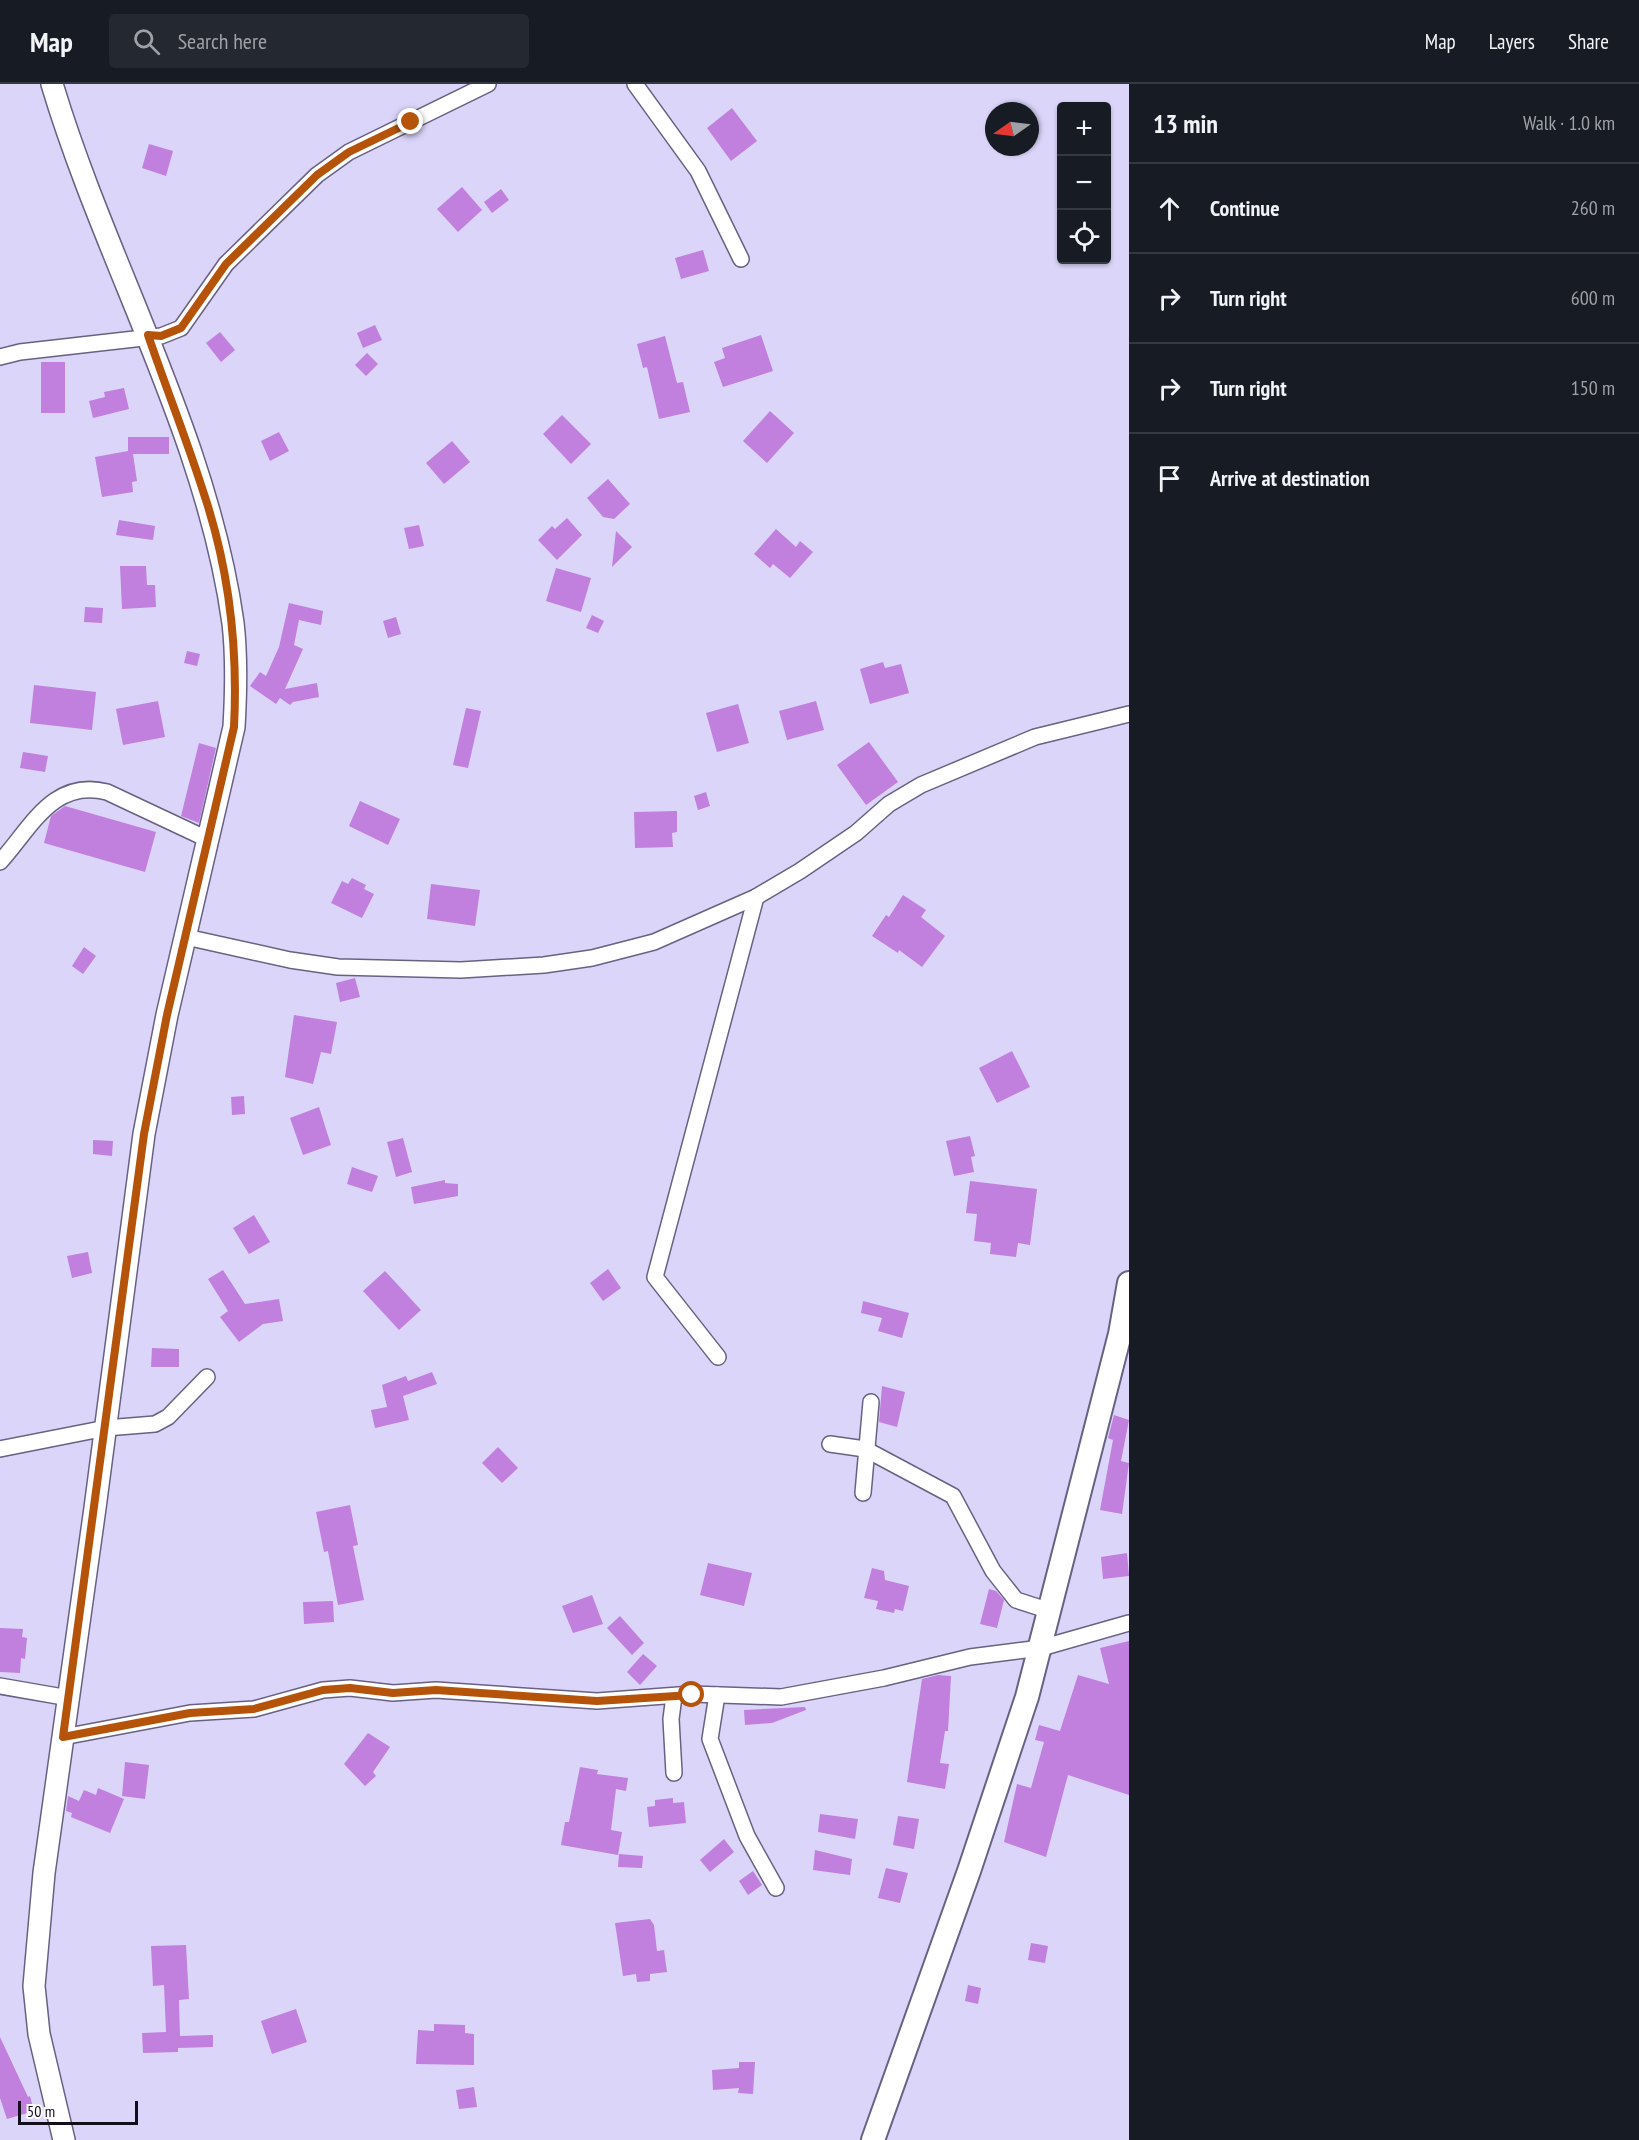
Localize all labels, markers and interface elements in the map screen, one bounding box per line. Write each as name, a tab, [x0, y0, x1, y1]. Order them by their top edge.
search box	[109, 14, 529, 68]
text: Map	[30, 23, 73, 60]
icon: search	[130, 25, 163, 58]
text: Search here	[178, 27, 267, 55]
text: Map	[1425, 28, 1456, 55]
text: Layers	[1489, 28, 1535, 55]
text: Share	[1568, 28, 1609, 55]
north arrow	[985, 102, 1039, 156]
map controls	[1057, 102, 1111, 264]
button: +	[1057, 102, 1111, 156]
text: 13 min	[1153, 107, 1218, 140]
route end	[397, 108, 423, 134]
text: Walk · 1.0 km	[1523, 110, 1615, 136]
button: −	[1057, 156, 1111, 210]
icon: ahead	[1153, 192, 1186, 225]
text: Continue	[1210, 194, 1280, 222]
text: 260 m	[1571, 195, 1615, 221]
button: locate	[1057, 210, 1111, 264]
icon: right	[1153, 282, 1186, 315]
text: Turn right	[1210, 284, 1287, 312]
text: 600 m	[1571, 285, 1615, 311]
icon: right	[1153, 372, 1186, 405]
text: Turn right	[1210, 374, 1287, 402]
text: 150 m	[1571, 375, 1615, 401]
icon: arrive	[1153, 462, 1186, 495]
text: Arrive at destination	[1210, 464, 1370, 492]
route start	[678, 1681, 704, 1707]
scale bar	[18, 2098, 138, 2126]
text: 50 m	[27, 2101, 55, 2121]

